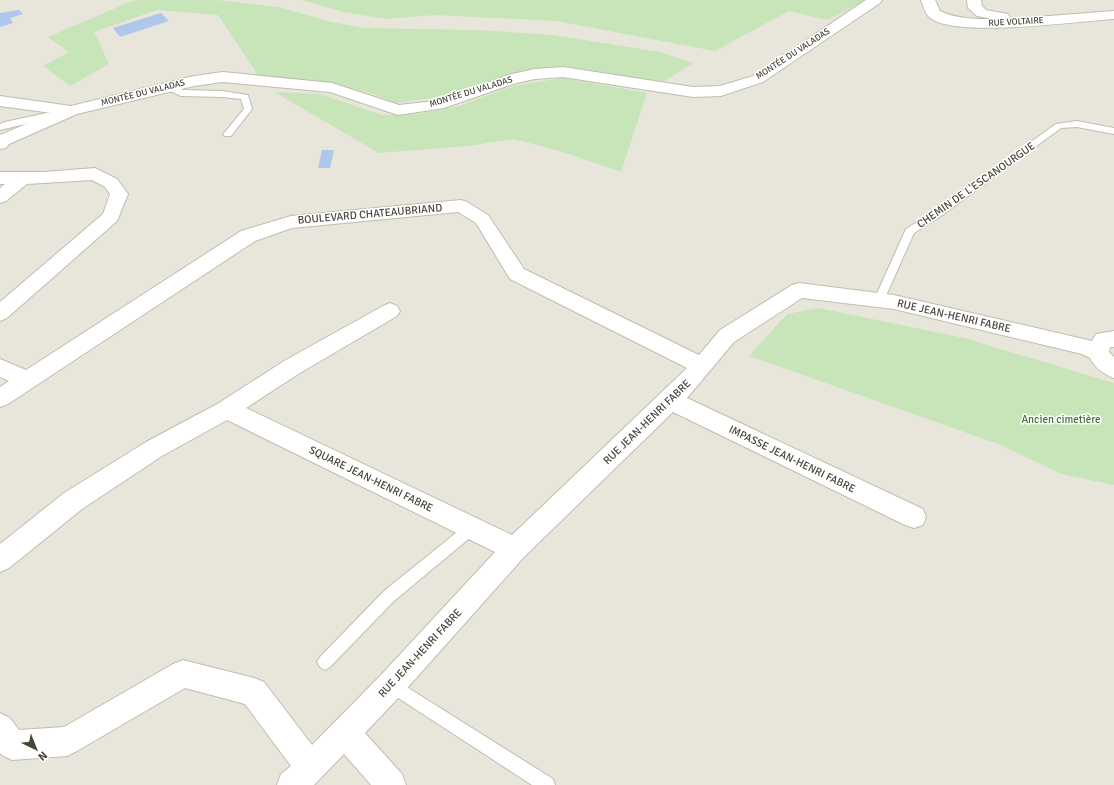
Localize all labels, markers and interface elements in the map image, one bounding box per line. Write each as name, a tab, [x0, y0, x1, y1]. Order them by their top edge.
street label: RUE VOLTAIRE	[988, 15, 1044, 29]
street label: MONTÉE DU VALADAS	[753, 24, 832, 82]
street label: MONTÉE DU VALADAS	[428, 72, 514, 110]
street label: MONTÉE DU VALADAS	[99, 75, 186, 109]
street label: CHEMIN DE L'ESCANOURGUE	[915, 139, 1037, 231]
street label: BOULEVARD CHATEAUBRIAND	[297, 201, 443, 227]
street label: RUE JEAN-HENRI FABRE	[896, 297, 1012, 335]
street label: RUE JEAN-HENRI FABRE	[601, 377, 693, 467]
park label: Ancien cimetière	[1021, 413, 1101, 426]
street label: IMPASSE JEAN-HENRI FABRE	[727, 423, 857, 495]
street label: SQUARE JEAN-HENRI FABRE	[307, 443, 435, 515]
street label: RUE JEAN-HENRI FABRE	[376, 606, 464, 700]
north arrow	[16, 729, 56, 769]
text: N	[35, 749, 50, 763]

